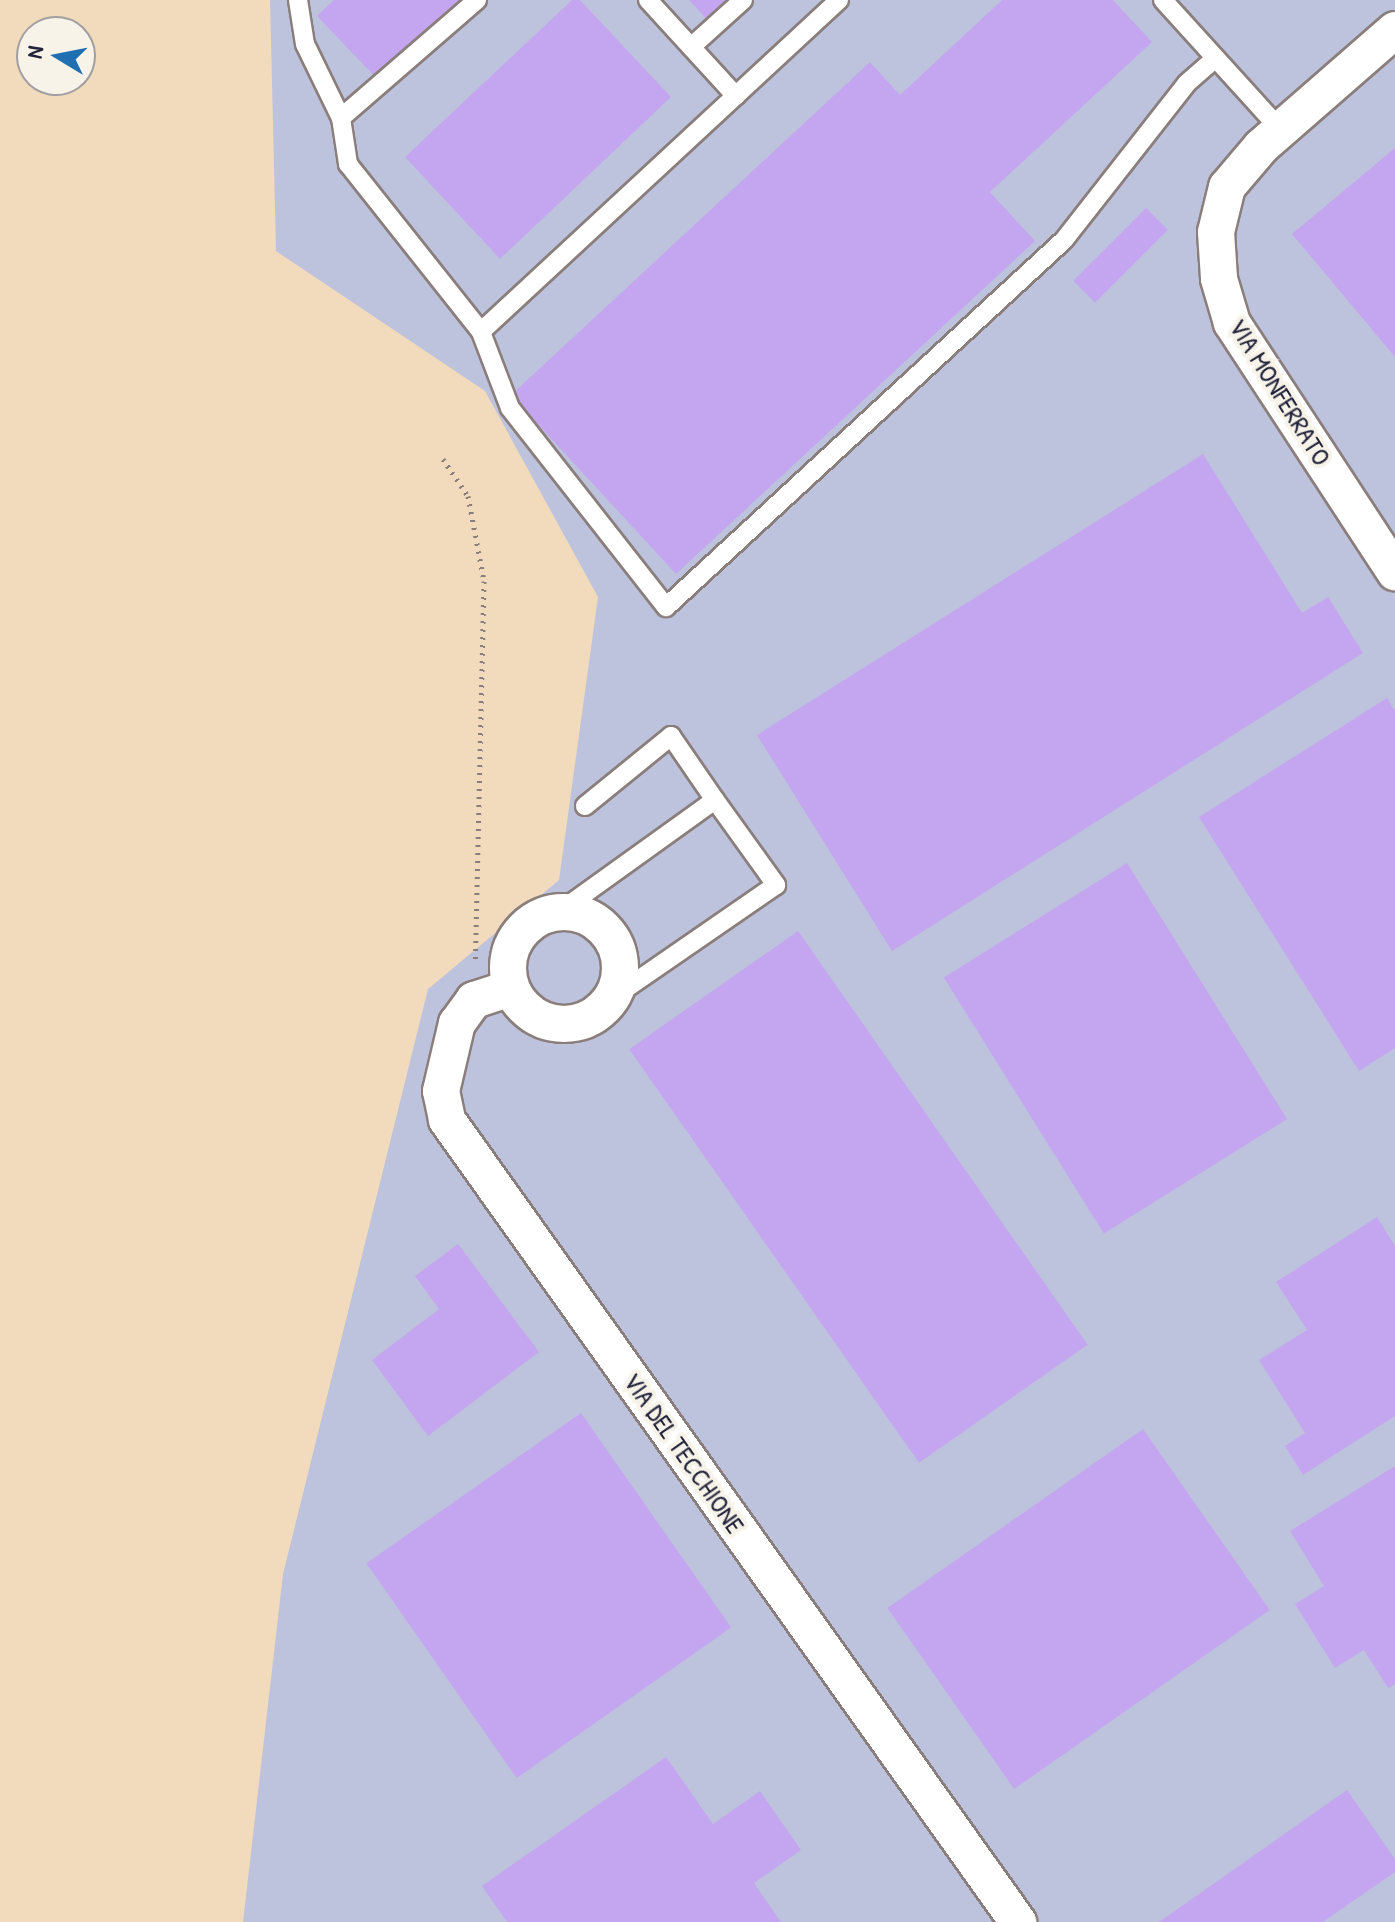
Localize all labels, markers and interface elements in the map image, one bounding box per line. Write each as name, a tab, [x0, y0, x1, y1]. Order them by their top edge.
north arrow	[16, 16, 96, 96]
text: N	[19, 44, 50, 61]
street label: VIA MONFERRATO	[1222, 313, 1338, 471]
street label: VIA DEL TECCHIONE	[617, 1367, 751, 1539]

